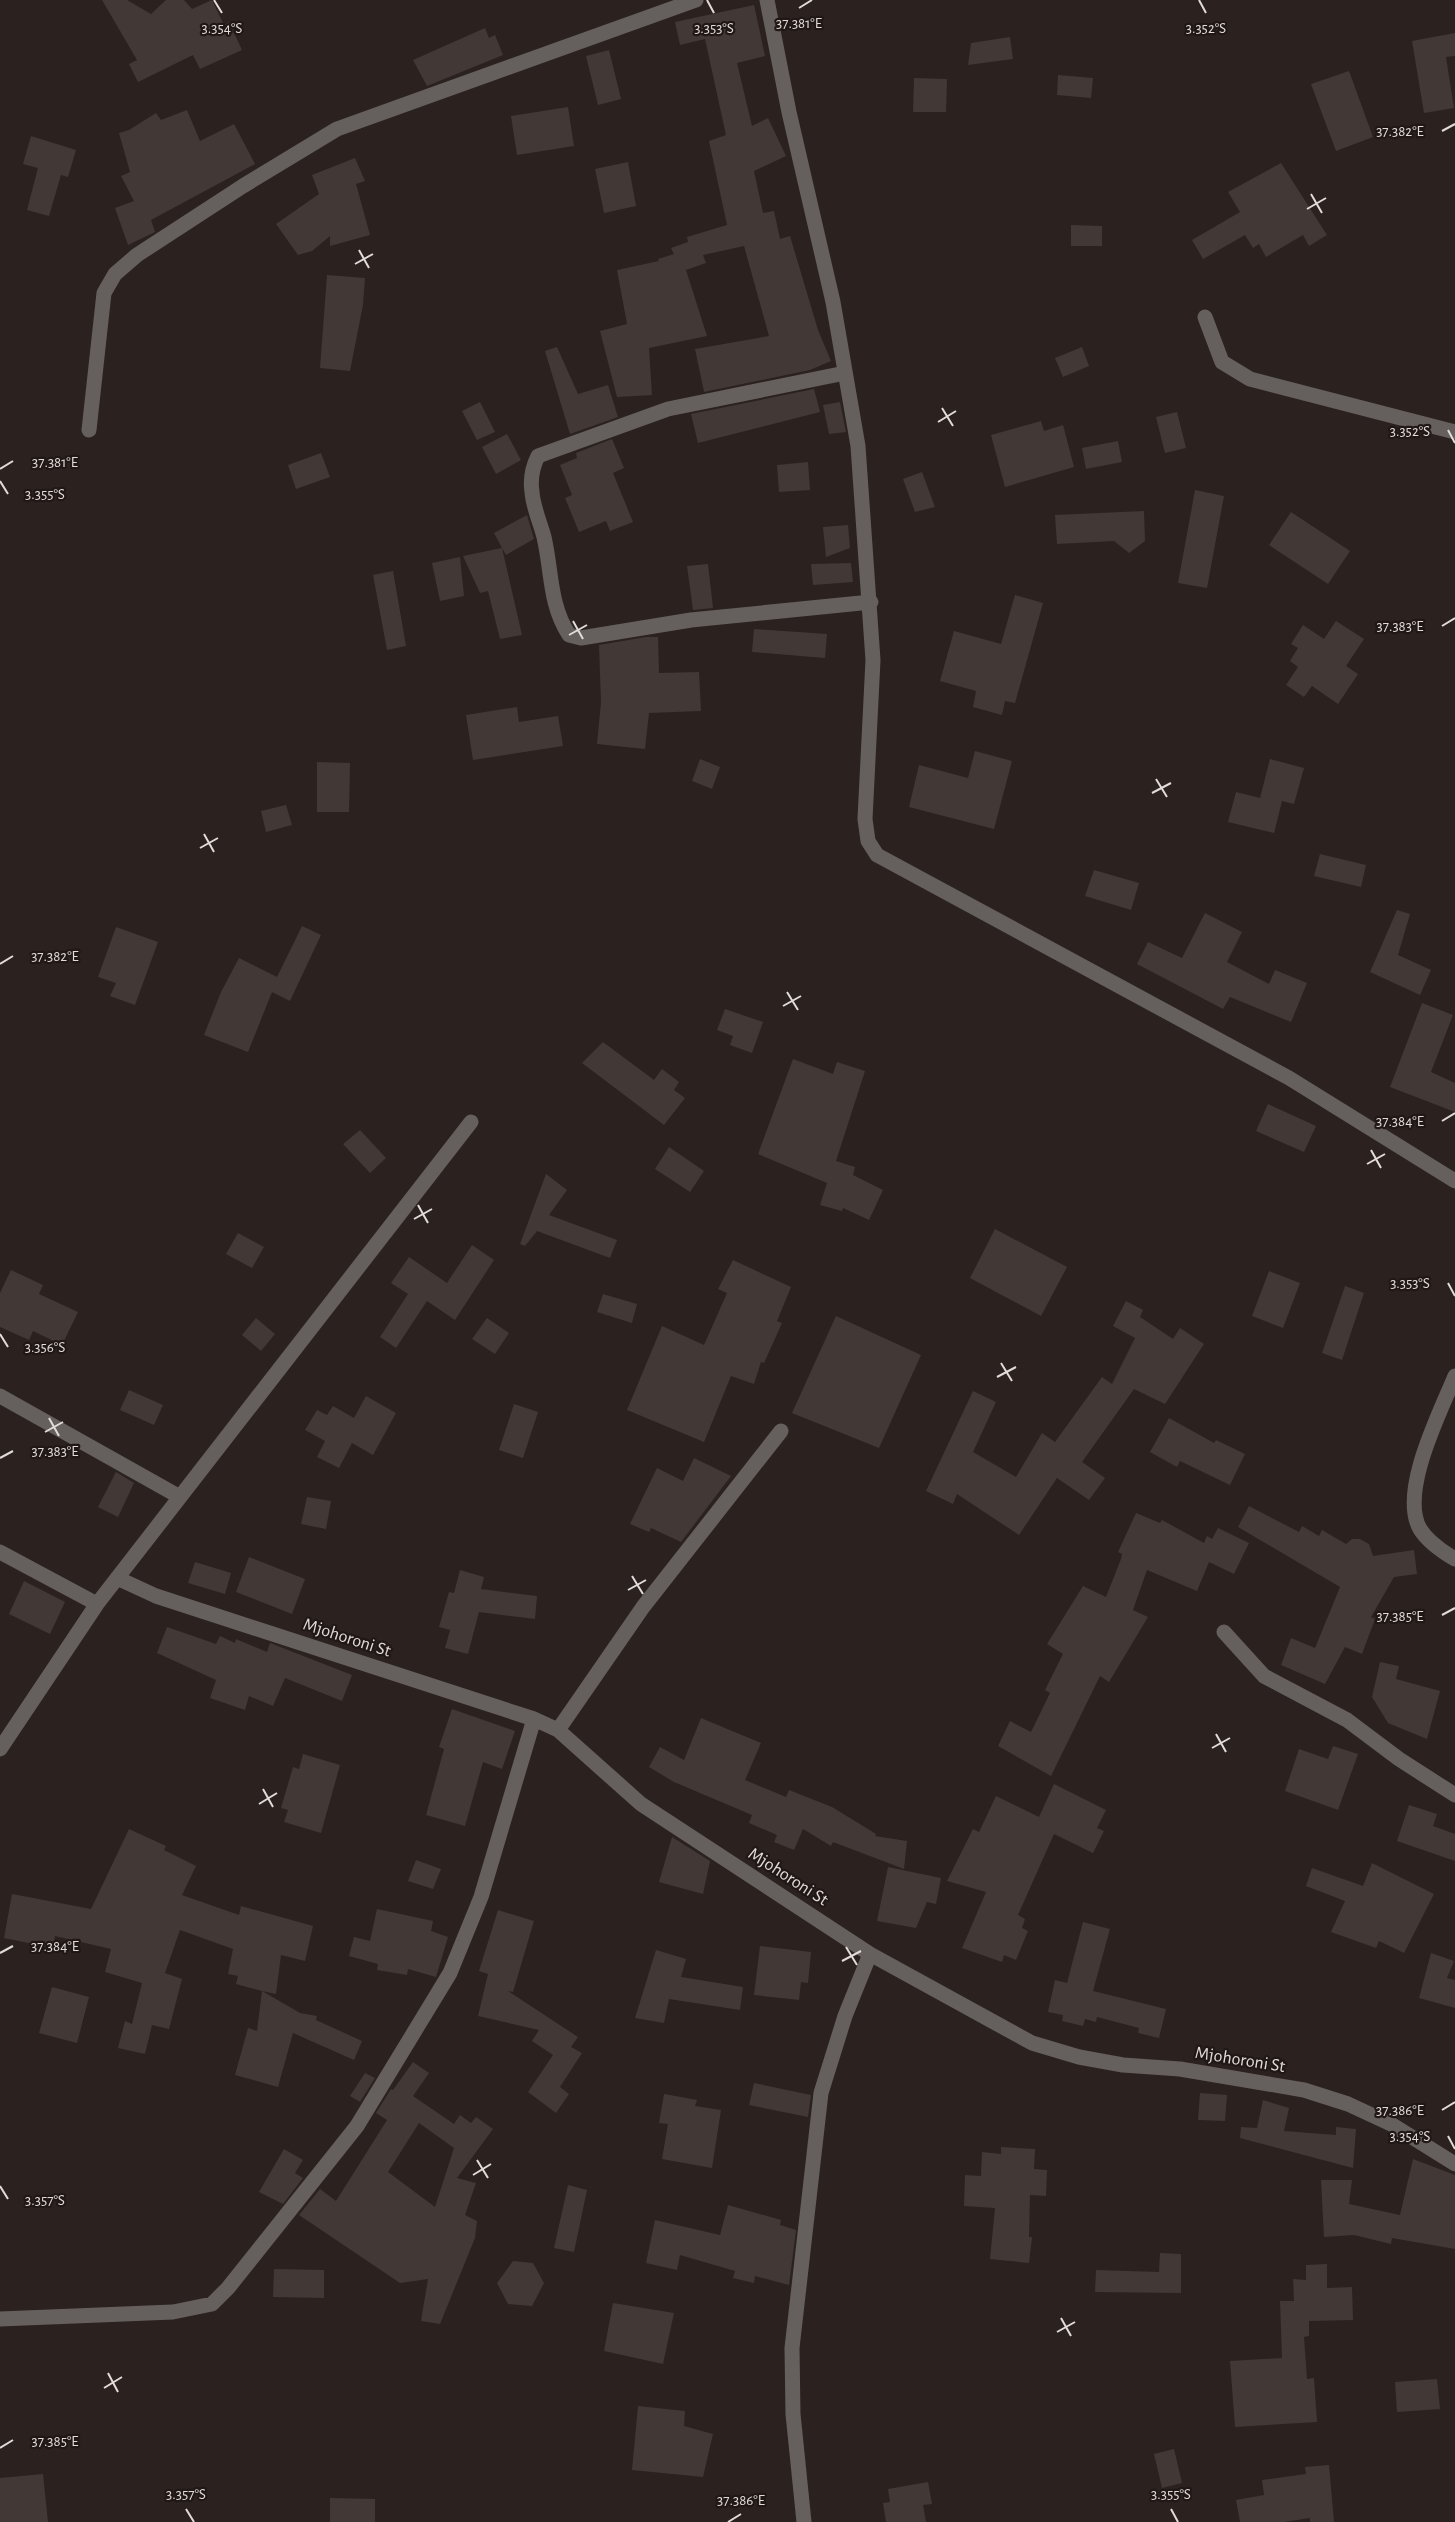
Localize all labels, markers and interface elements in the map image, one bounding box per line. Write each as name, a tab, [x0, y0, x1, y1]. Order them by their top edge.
text: 37.381°E	[776, 16, 822, 31]
text: 3.354°S	[202, 21, 242, 36]
text: 3.353°S	[694, 21, 734, 36]
text: 3.352°S	[1186, 21, 1226, 36]
text: 37.382°E	[1376, 124, 1424, 139]
text: 3.352°S	[1390, 424, 1430, 439]
text: 37.381°E	[32, 455, 78, 470]
text: 3.355°S	[25, 487, 65, 502]
text: 37.383°E	[1377, 619, 1423, 634]
text: 37.382°E	[31, 949, 79, 964]
text: 37.384°E	[1376, 1114, 1424, 1129]
text: 3.353°S	[1390, 1276, 1430, 1291]
text: 3.356°S	[25, 1340, 65, 1355]
text: 37.383°E	[32, 1444, 78, 1459]
text: 37.385°E	[1376, 1609, 1424, 1624]
street label: Mjohoroni St	[301, 1615, 393, 1661]
street label: Mjohoroni St	[745, 1845, 831, 1910]
text: 37.384°E	[31, 1939, 79, 1954]
street label: Mjohoroni St	[1194, 2044, 1287, 2076]
text: 37.386°E	[1376, 2103, 1424, 2118]
text: 3.354°S	[1390, 2129, 1430, 2144]
text: 3.357°S	[25, 2193, 65, 2208]
text: 37.385°E	[31, 2434, 79, 2449]
text: 3.357°S	[166, 2487, 206, 2502]
text: 3.355°S	[1151, 2487, 1191, 2502]
text: 37.386°E	[717, 2493, 765, 2508]

